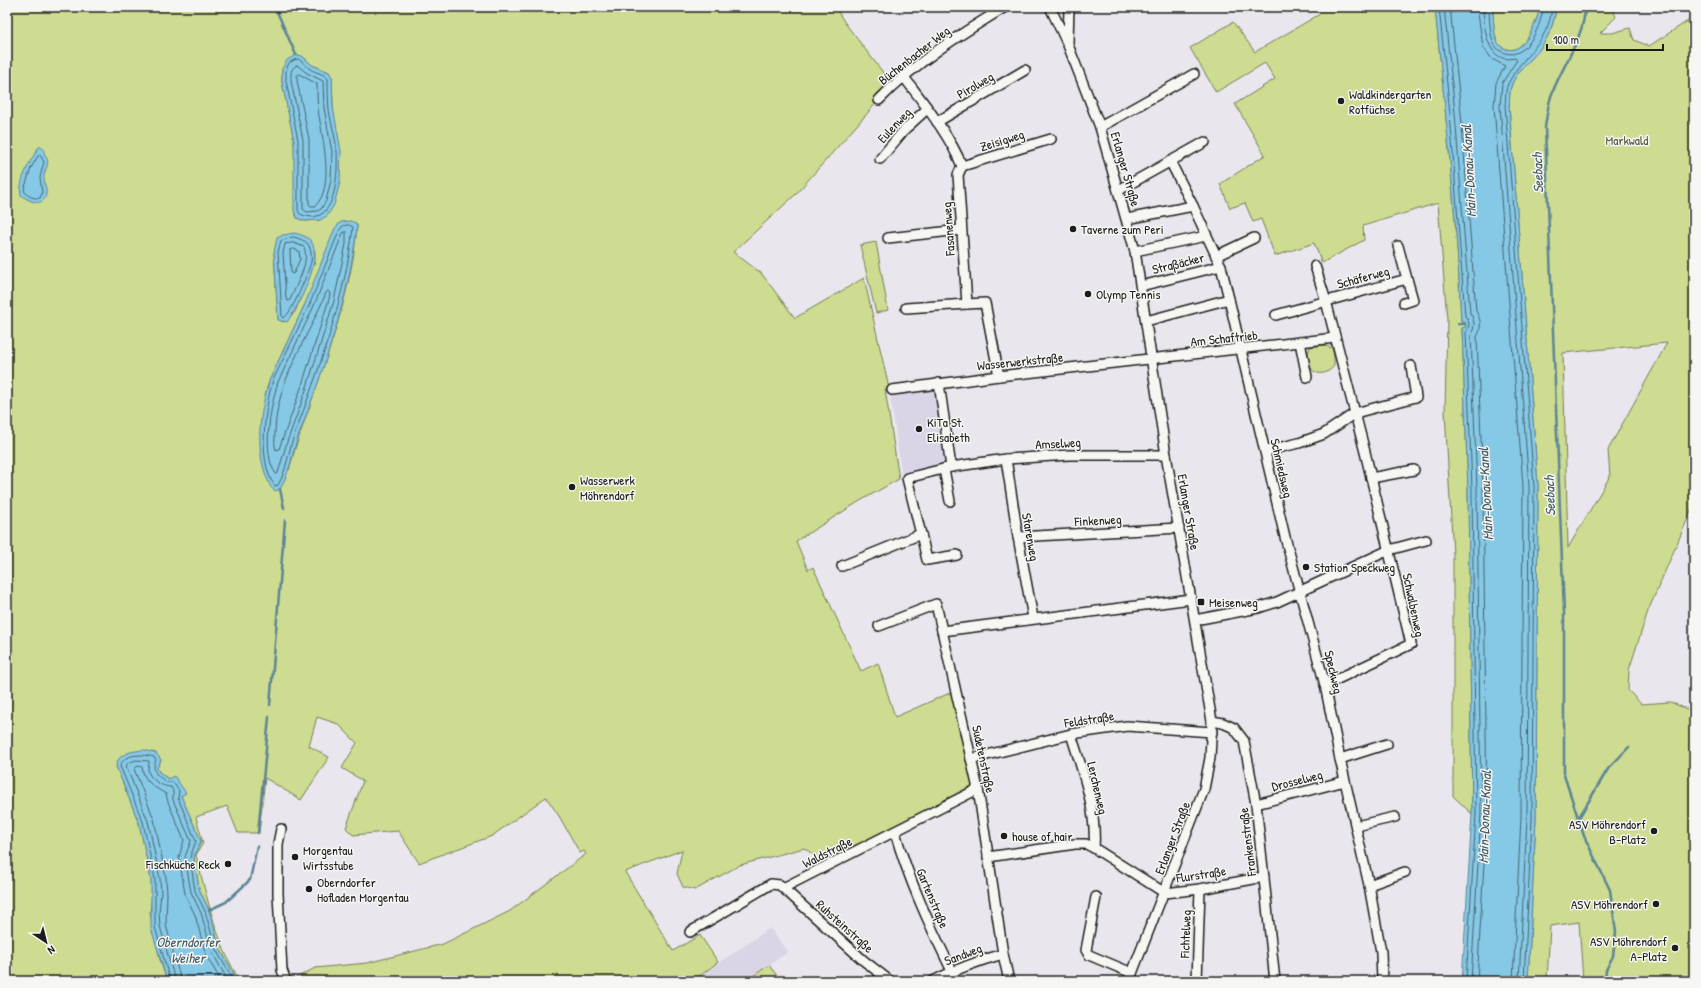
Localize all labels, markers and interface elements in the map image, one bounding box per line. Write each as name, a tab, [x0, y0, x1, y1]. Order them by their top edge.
street label: Büchenbacher Weg	[874, 21, 954, 89]
scale bar	[1547, 26, 1663, 52]
text: 100 m	[1553, 31, 1579, 48]
street label: Pirolweg	[953, 67, 997, 103]
place label: Waldkindergarten Rotfüchse	[1349, 85, 1432, 118]
marker: Waldkindergarten Rotfüchse	[1336, 96, 1346, 106]
street label: Eulenweg	[873, 103, 915, 147]
water label: Main-Donau-Kanal	[1456, 123, 1480, 218]
street label: Zeisigweg	[978, 125, 1027, 155]
street label: Erlanger Straße	[1107, 130, 1145, 208]
park label: Markwald	[1606, 131, 1648, 149]
water label: Seebach	[1527, 151, 1547, 193]
street label: Fasanenweg	[937, 201, 959, 258]
place label: Taverne zum Peri	[1081, 220, 1164, 238]
marker: Taverne zum Peri	[1068, 224, 1078, 234]
street label: Straßäcker	[1150, 248, 1206, 278]
street label: Schäferweg	[1335, 261, 1391, 293]
place label: Olymp Tennis	[1096, 285, 1161, 303]
marker: Olymp Tennis	[1083, 289, 1093, 299]
street label: Am Schaftrieb	[1190, 326, 1258, 350]
street label: Wasserwerkstraße	[976, 348, 1064, 374]
place label: KiTa St. Elisabeth	[927, 413, 970, 446]
marker: KiTa St. Elisabeth	[914, 424, 924, 434]
street label: Amselweg	[1035, 433, 1082, 453]
street label: Schmiedsweg	[1266, 437, 1298, 500]
water label: Main-Donau-Kanal	[1473, 446, 1497, 541]
place label: Wasserwerk Möhrendorf	[580, 471, 635, 504]
street label: Erlanger Straße	[1173, 473, 1205, 551]
water label: Seebach	[1539, 474, 1559, 516]
marker: Wasserwerk Möhrendorf	[567, 482, 577, 492]
street label: Finkenweg	[1073, 510, 1122, 530]
street label: Starenweg	[1018, 512, 1044, 563]
place label: Station Speckweg	[1314, 558, 1395, 576]
marker: Station Speckweg	[1301, 562, 1311, 572]
street label: Schwalbenweg	[1398, 572, 1430, 639]
place label: Meisenweg	[1209, 593, 1258, 611]
marker: Meisenweg	[1196, 597, 1206, 607]
street label: Speckweg	[1320, 648, 1348, 696]
street label: Feldstraße	[1062, 706, 1115, 732]
street label: Sudetenstraße	[968, 724, 1000, 794]
street label: Lerchenweg	[1083, 760, 1113, 816]
street label: Drosselweg	[1270, 765, 1325, 795]
water label: Main-Donau-Kanal	[1473, 769, 1495, 864]
street label: Erlanger Straße	[1150, 799, 1194, 877]
street label: Frankenstraße	[1234, 807, 1260, 878]
place label: ASV Möhrendorf B-Platz	[1569, 815, 1646, 848]
marker: ASV Möhrendorf B-Platz	[1649, 826, 1659, 836]
place label: house of hair	[1012, 827, 1072, 845]
marker: house of hair	[999, 831, 1009, 841]
street label: Waldstraße	[799, 832, 855, 872]
place label: Morgentau Wirtsstube	[303, 841, 354, 874]
marker: Morgentau Wirtsstube	[290, 852, 300, 862]
place label: Fischküche Reck	[145, 855, 221, 873]
marker: Fischküche Reck	[223, 859, 233, 869]
street label: Flurstraße	[1174, 861, 1227, 887]
street label: Gartenstraße	[912, 865, 954, 931]
place label: Oberndorfer Hofladen Morgentau	[317, 873, 409, 906]
marker: Oberndorfer Hofladen Morgentau	[304, 884, 314, 894]
street label: Ruhsteinstraße	[812, 895, 878, 957]
place label: ASV Möhrendorf	[1571, 895, 1648, 913]
marker: ASV Möhrendorf	[1651, 899, 1661, 909]
street label: Fichtelweg	[1175, 909, 1195, 959]
north arrow	[26, 922, 66, 962]
water label: Oberndorfer Weiher	[156, 932, 221, 967]
place label: ASV Möhrendorf A-Platz	[1590, 932, 1667, 965]
street label: Sandweg	[942, 939, 985, 969]
text: N	[45, 943, 58, 958]
marker: ASV Möhrendorf A-Platz	[1670, 943, 1680, 953]

